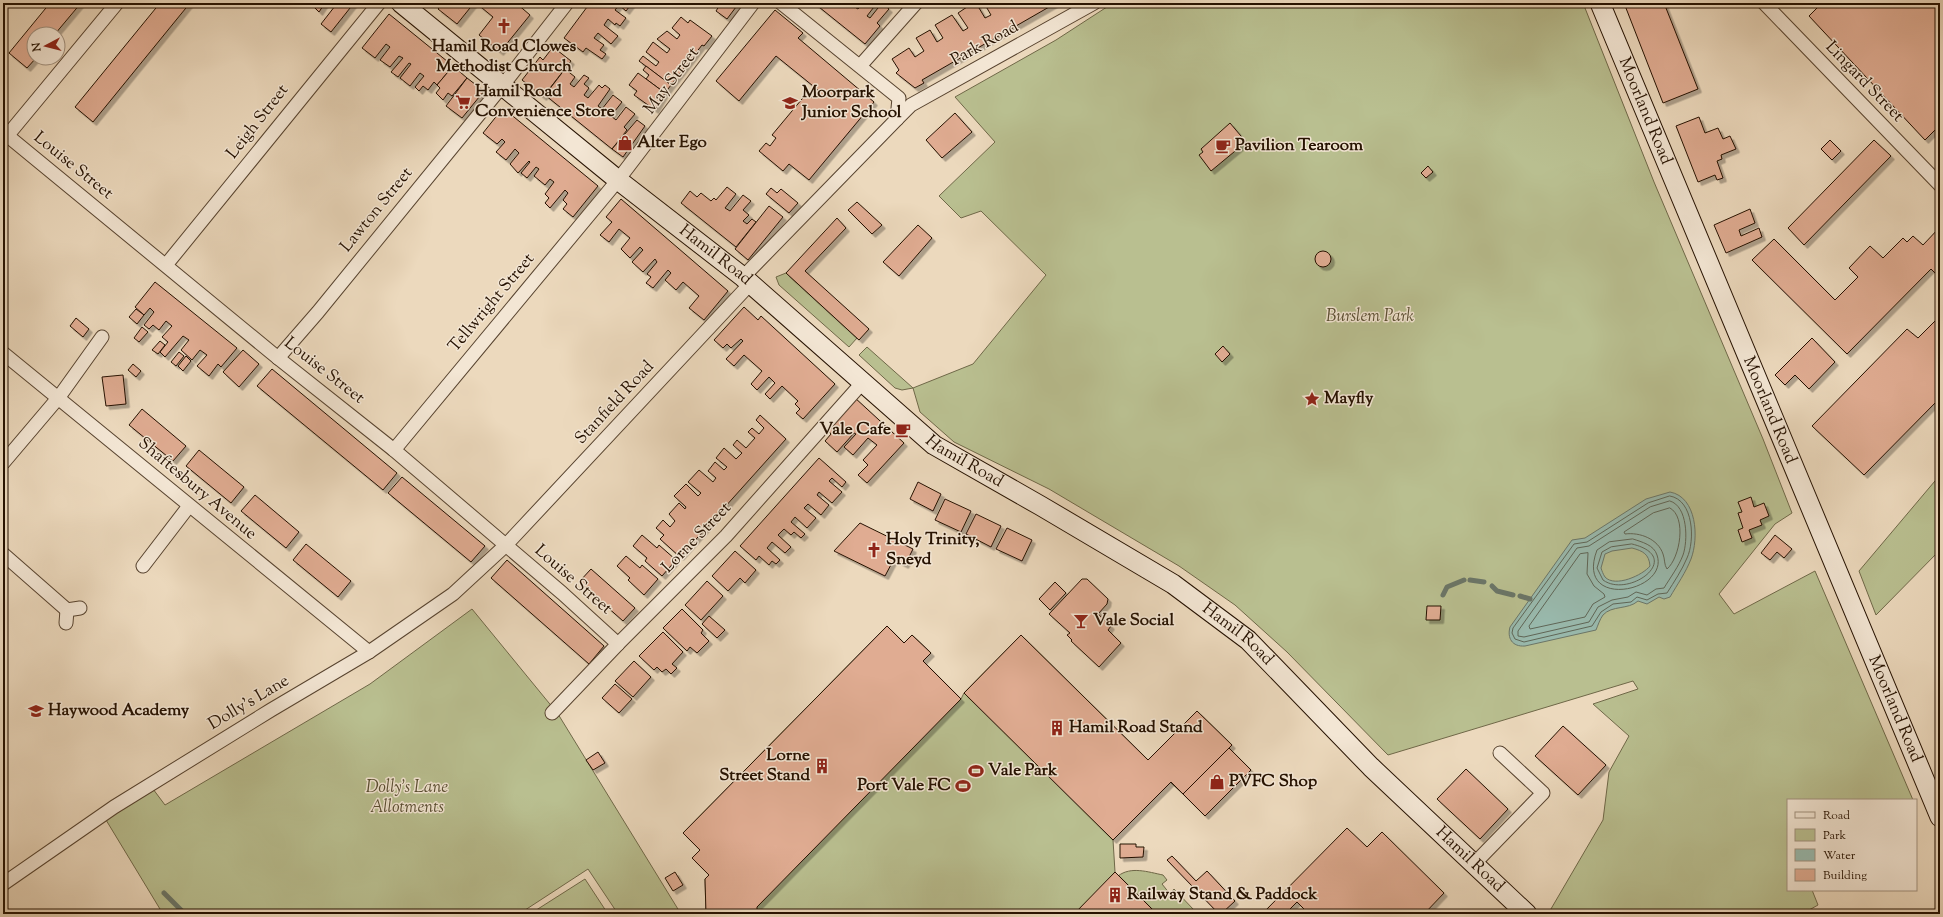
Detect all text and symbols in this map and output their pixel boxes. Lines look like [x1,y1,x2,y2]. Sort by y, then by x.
street label: Park Road [947,15,1024,73]
church icon: Hamil Road Clowes Methodist Church [495,17,513,35]
north arrow [26,26,66,66]
place label: Hamil Road Clowes Methodist Church [432,35,576,79]
street label: Lingard Street [1819,36,1909,128]
text: N [29,42,46,53]
street label: May Street [639,42,706,120]
street label: Moorland Road [1612,54,1678,169]
street label: Leigh Street [221,80,295,164]
place label: Hamil Road Convenience Store [475,80,615,124]
place label: Moorpark Junior School [800,81,902,125]
supermarket icon: Hamil Road Convenience Store [454,93,472,111]
school or university icon: Moorpark Junior School [781,94,799,112]
street label: Louise Street [28,126,118,206]
place label: Alter Ego [637,131,707,155]
shop icon: Alter Ego [616,134,634,152]
place label: Pavilion Tearoom [1235,134,1364,158]
cafe icon: Pavilion Tearoom [1214,137,1232,155]
street label: Lawton Street [335,162,419,258]
street label: Hamil Road [673,219,757,292]
street label: Tellwright Street [443,248,541,358]
park label: Burslem Park [1326,305,1414,329]
street label: Louise Street [279,332,369,410]
street label: Moorland Road [1736,353,1802,468]
street label: Stanfield Road [570,355,660,450]
place label: Mayfly [1324,387,1374,411]
place icon: Mayfly [1303,390,1321,408]
place label: Vale Cafe [820,418,891,442]
cafe icon: Vale Cafe [894,421,912,439]
street label: Hamil Road [919,430,1008,494]
street label: Shaftesbury Avenue [132,432,262,546]
street label: Lorne Street [657,497,737,579]
place label: Holy Trinity, Sneyd [886,528,980,572]
street label: Louise Street [529,539,617,621]
church icon: Holy Trinity, Sneyd [865,541,883,559]
street label: Hamil Road [1197,597,1279,671]
place label: Vale Social [1093,609,1174,633]
bar icon: Vale Social [1072,612,1090,630]
street label: Moorland Road [1861,652,1928,767]
street label: Dolly's Lane [204,669,294,737]
place label: Haywood Academy [48,699,190,723]
school or university icon: Haywood Academy [27,702,45,720]
place label: Hamil Road Stand [1069,716,1203,740]
building icon: Hamil Road Stand [1048,719,1066,737]
place label: Lorne Street Stand [719,744,810,788]
building icon: Lorne Street Stand [813,757,831,775]
place label: Vale Park [988,759,1058,783]
sports icon: Vale Park [967,762,985,780]
place label: PVFC Shop [1229,770,1318,794]
shop icon: PVFC Shop [1208,773,1226,791]
place label: Port Vale FC [857,774,951,798]
park label: Dolly's Lane Allotments [366,776,448,820]
sports icon: Port Vale FC [954,777,972,795]
legend [1787,799,1917,891]
text: Road [1823,807,1850,825]
street label: Hamil Road [1430,821,1510,899]
text: Park [1823,827,1846,845]
text: Water [1823,847,1856,865]
text: Building [1823,867,1867,885]
place label: Railway Stand & Paddock [1127,883,1318,907]
building icon: Railway Stand & Paddock [1106,886,1124,904]

